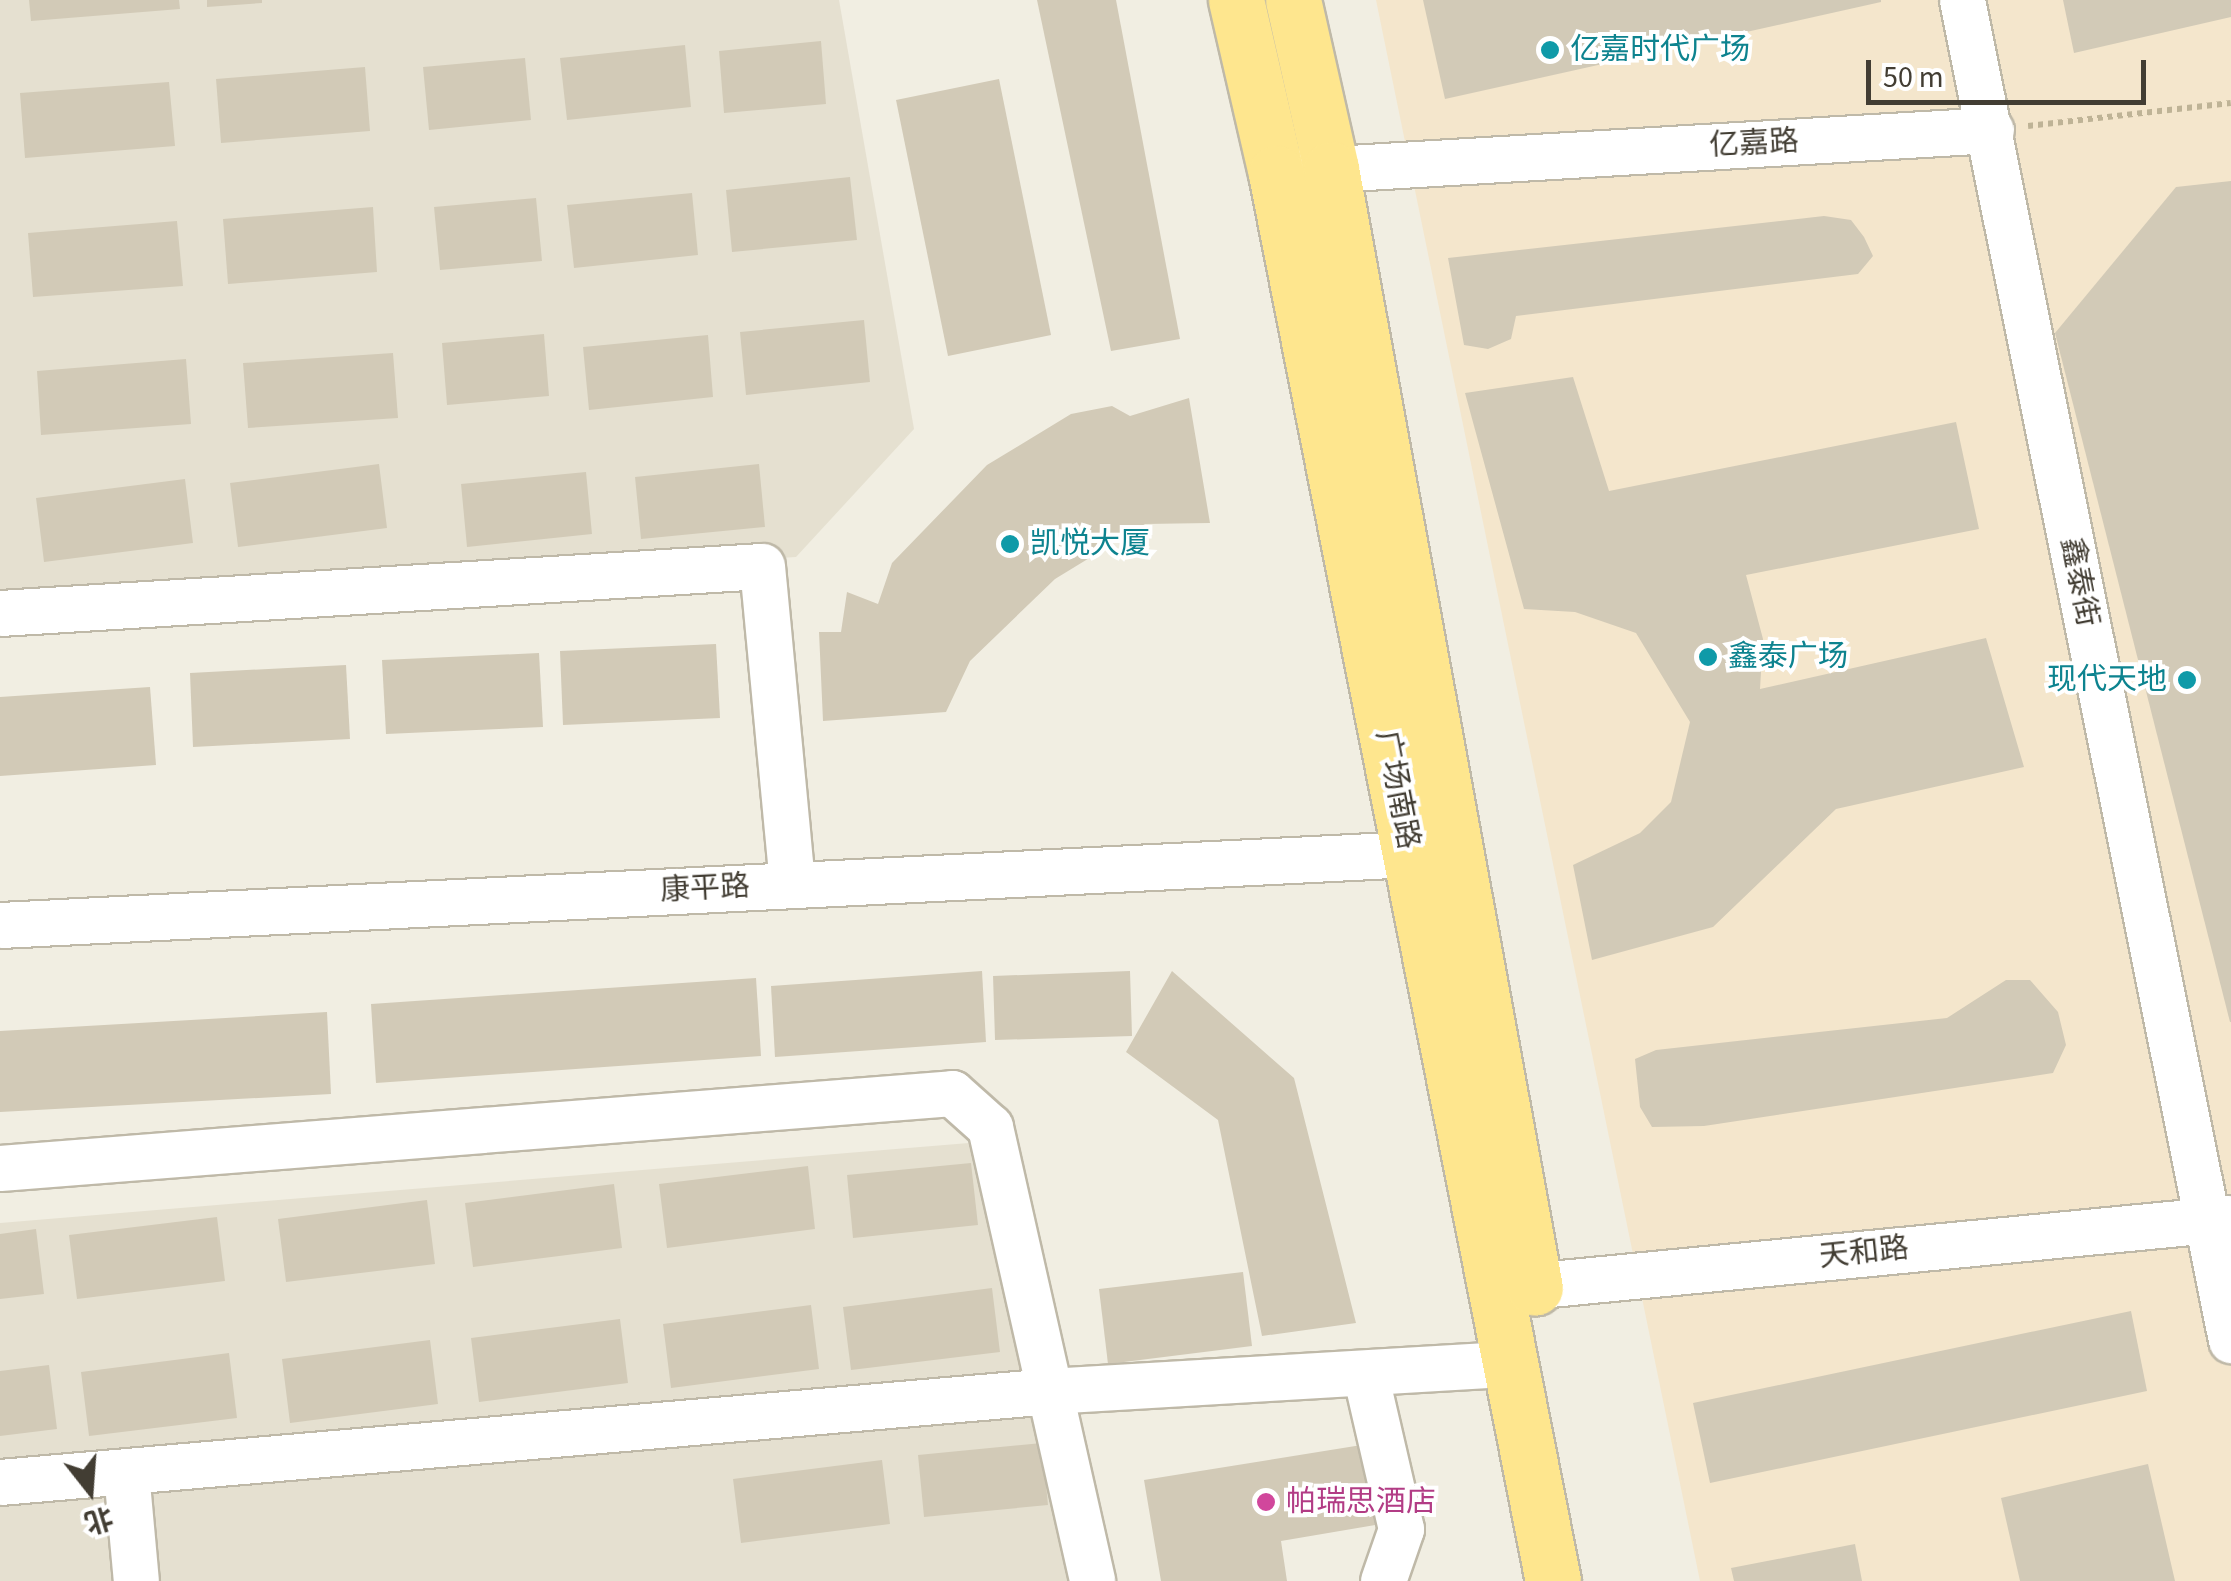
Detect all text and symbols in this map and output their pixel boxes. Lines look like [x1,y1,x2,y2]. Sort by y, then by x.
place label: 亿嘉时代广场 [1570,32,1750,68]
marker: 亿嘉时代广场 [1539,39,1561,61]
scale bar [1871,40,2151,102]
text: 50 m [1883,56,1944,99]
street label: 亿嘉路 [1708,124,1800,164]
place label: 凯悦大厦 [1030,526,1150,562]
marker: 凯悦大厦 [999,533,1021,555]
street label: 鑫泰街 [2053,534,2105,630]
place label: 鑫泰广场 [1728,639,1848,675]
marker: 鑫泰广场 [1697,646,1719,668]
place label: 现代天地 [2047,662,2167,698]
marker: 现代天地 [2176,669,2198,691]
street label: 广场南路 [1368,728,1426,852]
street label: 康平路 [659,869,751,909]
street label: 天和路 [1817,1230,1911,1276]
north arrow [40,1441,140,1541]
place label: 帕瑞思酒店 [1286,1484,1436,1520]
marker: 帕瑞思酒店 [1255,1491,1277,1513]
text: 北 [80,1496,118,1543]

